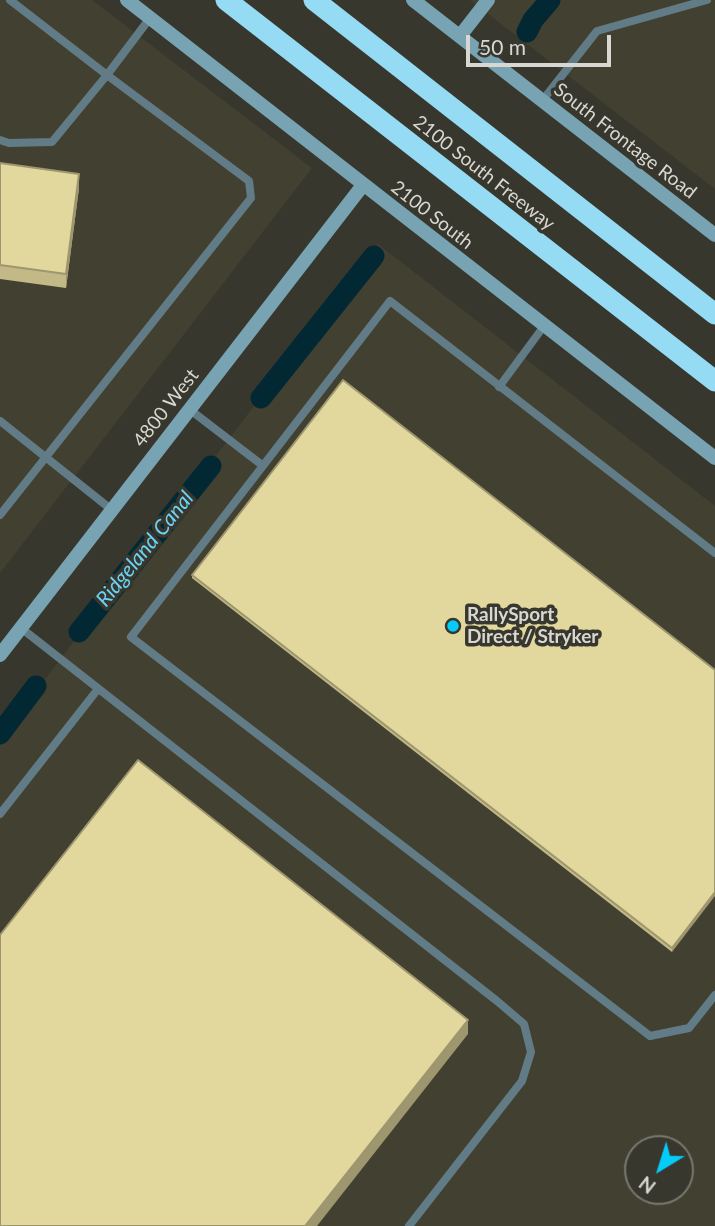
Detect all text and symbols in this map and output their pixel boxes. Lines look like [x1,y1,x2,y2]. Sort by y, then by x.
scale bar [470,21,615,65]
text: 50 m [479,34,526,59]
street label: South Frontage Road [549,78,701,204]
street label: 2100 South Freeway [409,111,559,235]
street label: 2100 South [386,176,478,254]
street label: 4800 West [129,364,203,452]
water label: Ridgeland Canal [91,486,199,612]
place label: RallySport Direct / Stryker [467,604,598,648]
marker: RallySport Direct / Stryker [445,618,461,634]
north arrow [624,1135,694,1205]
text: N [634,1172,660,1199]

